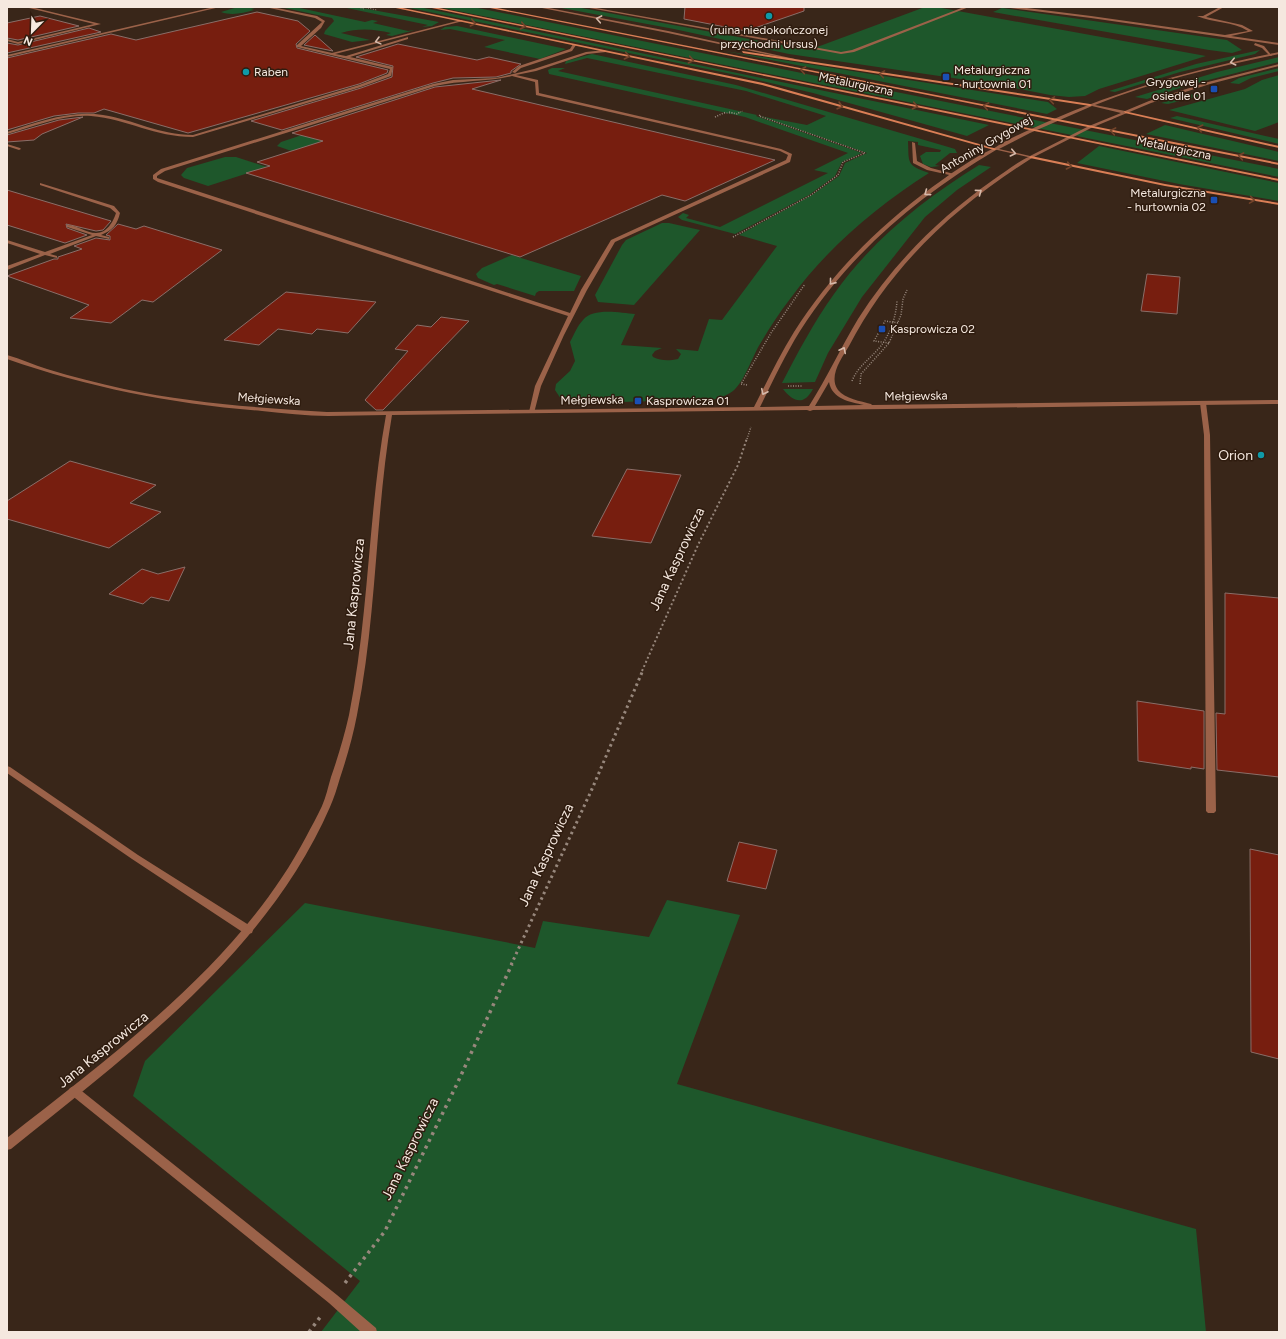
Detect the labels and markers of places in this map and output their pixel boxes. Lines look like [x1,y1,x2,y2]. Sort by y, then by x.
marker: (ruina niedokończonej przychodni Ursus) [764,11,774,21]
place label: (ruina niedokończonej przychodni Ursus) [710,23,828,51]
place label: Metalurgiczna - hurtownia 01 [954,63,1031,91]
place label: Raben [254,65,288,79]
marker: Raben [241,67,251,77]
marker: Metalurgiczna - hurtownia 01 [941,72,951,82]
place label: Grygowej - osiedle 01 [1146,75,1206,103]
marker: Grygowej - osiedle 01 [1209,84,1219,94]
place label: Metalurgiczna - hurtownia 02 [1127,186,1206,214]
marker: Metalurgiczna - hurtownia 02 [1209,195,1219,205]
place label: Kasprowicza 02 [890,322,975,336]
marker: Kasprowicza 02 [877,324,887,334]
place label: Kasprowicza 01 [646,394,729,408]
marker: Kasprowicza 01 [633,396,643,406]
place label: Orion [1218,447,1253,464]
marker: Orion [1256,450,1266,460]

